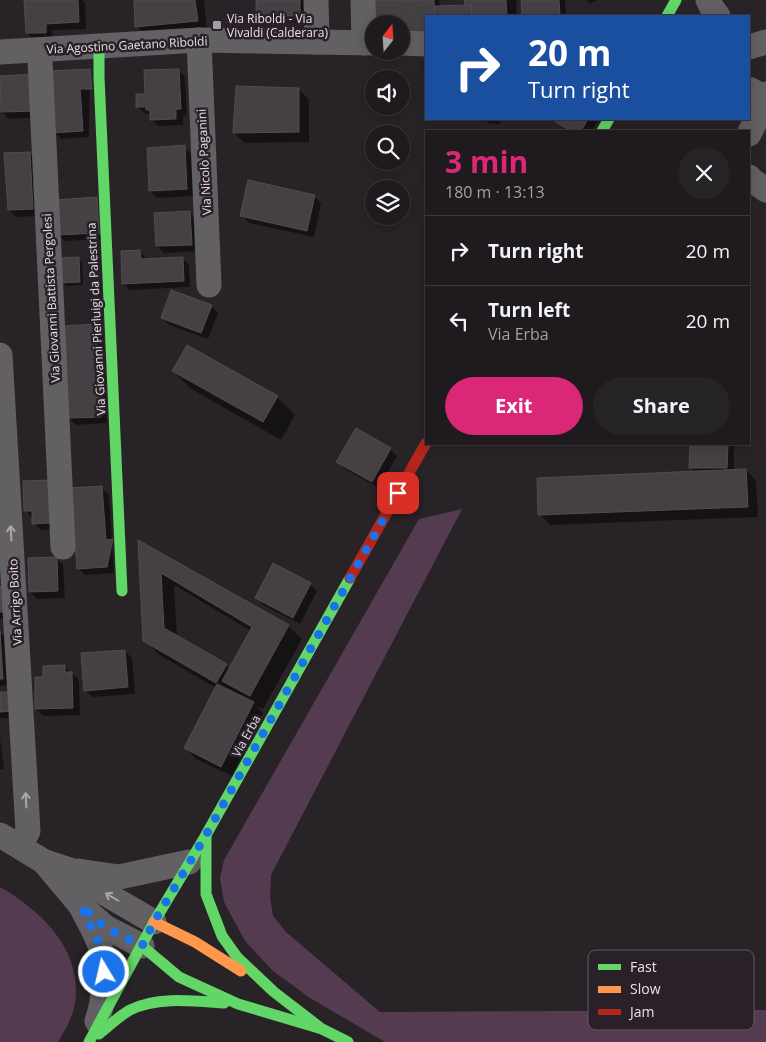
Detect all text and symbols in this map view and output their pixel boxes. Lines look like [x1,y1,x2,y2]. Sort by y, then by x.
place label: Via Riboldi - Via Vivaldi (Calderara) [227,10,328,41]
north arrow [365,15,410,60]
map controls [365,15,410,225]
marker: Via Riboldi - Via Vivaldi (Calderara) [211,19,223,31]
text: 20 m [528,29,611,76]
street label: Via Agostino Gaetano Riboldi [46,32,208,58]
icon: right [445,35,510,100]
button: sound [365,70,410,115]
text: Turn right [528,74,630,104]
street label: Via Nicolò Paganini [193,109,215,215]
button: search [365,125,410,170]
text: 3 min [445,141,528,182]
button: close [678,147,730,199]
button: layers [365,180,410,225]
text: 180 m · 13:13 [445,181,545,203]
street label: Via Giovanni Battista Pergolesi [38,213,64,383]
street label: Via Giovanni Pierluigi da Palestrina [82,222,110,416]
icon: right [445,237,473,265]
text: Turn right [488,238,583,264]
text: 20 m [686,238,730,264]
text: Turn left [488,297,570,323]
icon: left [445,307,473,335]
text: 20 m [686,308,730,334]
text: Via Erba [488,323,549,345]
button: Exit [445,377,583,435]
button: Share [593,377,730,435]
pin [377,472,419,514]
icon: arrive [384,479,412,507]
one-way arrow [6,525,15,541]
street label: Via Arrigo Boito [4,558,26,646]
street label: Via Erba [228,712,264,760]
one-way arrow [22,792,31,808]
one-way arrow [106,892,120,902]
position arrow [77,945,129,997]
legend [588,950,754,1030]
text: Fast [630,957,657,976]
text: Slow [630,979,661,998]
text: Jam [628,1002,655,1021]

